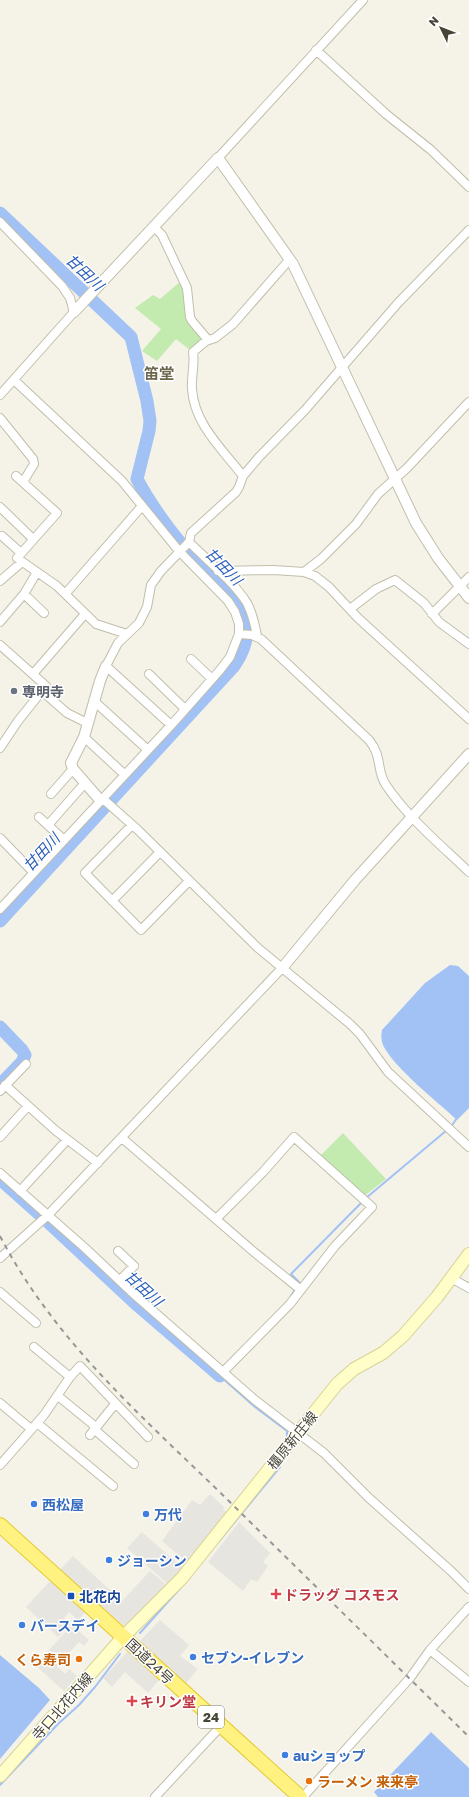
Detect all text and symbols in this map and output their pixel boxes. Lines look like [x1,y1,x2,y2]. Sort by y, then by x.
north arrow [421,8,461,48]
text: N [426,13,441,28]
water label: 甘田川 [62,250,109,295]
district label: 笛堂 [144,364,174,382]
water label: 甘田川 [202,544,247,590]
place label: 専明寺 [22,683,64,700]
marker: 専明寺 [9,686,19,696]
water label: 甘田川 [19,828,64,875]
water label: 甘田川 [121,1266,168,1311]
street label: 橿原新庄線 [263,1407,321,1473]
place label: 西松屋 [42,1496,84,1513]
marker: 西松屋 [29,1499,39,1509]
place label: 万代 [154,1506,182,1523]
marker: 万代 [141,1509,151,1519]
place label: ジョーシン [117,1552,187,1569]
marker: ジョーシン [104,1555,114,1565]
place label: ドラッグ コスモス [284,1586,400,1603]
place label: 北花内 [79,1588,121,1605]
marker: ドラッグ コスモス [271,1589,281,1599]
marker: 北花内 [66,1591,76,1601]
place label: バースデイ [30,1617,99,1634]
marker: バースデイ [17,1620,27,1630]
street label: 国道24号 [123,1635,177,1687]
place label: セブン-イレブン [201,1649,304,1666]
place label: くら寿司 [15,1651,71,1668]
marker: セブン-イレブン [188,1652,198,1662]
marker: くら寿司 [74,1654,84,1664]
street label: 寺口北花内線 [28,1669,96,1743]
place label: キリン堂 [140,1693,196,1710]
marker: キリン堂 [127,1696,137,1706]
road number: 24 [198,1706,224,1728]
place label: auショップ [293,1747,365,1764]
marker: auショップ [280,1750,290,1760]
place label: ラーメン 来来亭 [317,1773,418,1790]
marker: ラーメン 来来亭 [304,1776,314,1786]

